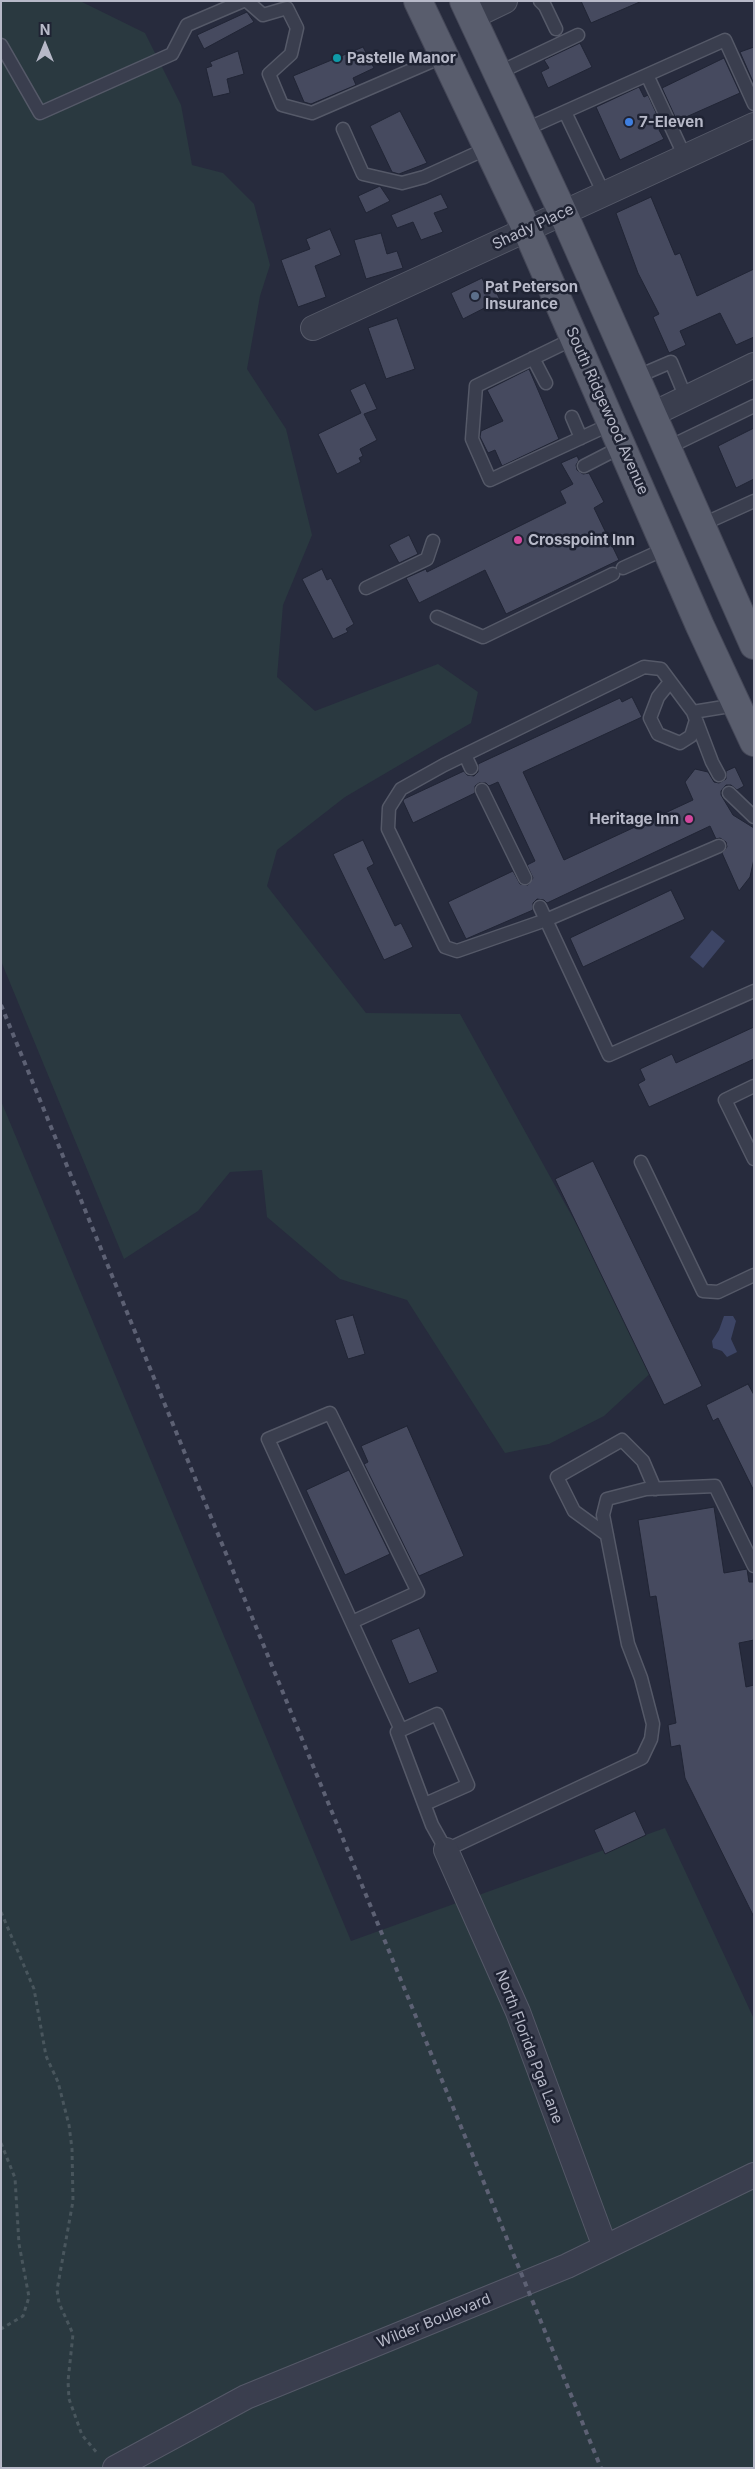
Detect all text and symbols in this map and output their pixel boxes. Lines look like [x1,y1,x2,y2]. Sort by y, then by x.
north arrow [20,20,70,70]
text: N [40,21,50,38]
place label: Pastelle Manor [347,49,456,67]
marker: Pastelle Manor [331,52,343,64]
place label: 7-Eleven [639,113,704,131]
marker: 7-Eleven [623,116,635,128]
street label: Shady Place [489,200,577,254]
place label: Pat Peterson Insurance [485,278,578,313]
marker: Pat Peterson Insurance [469,290,481,302]
street label: South Ridgewood Avenue [562,324,652,498]
place label: Crosspoint Inn [528,531,635,549]
marker: Crosspoint Inn [512,534,524,546]
place label: Heritage Inn [589,810,679,828]
marker: Heritage Inn [683,813,695,825]
street label: North Florida Pga Lane [491,1968,567,2126]
street label: Wilder Boulevard [375,2290,493,2352]

